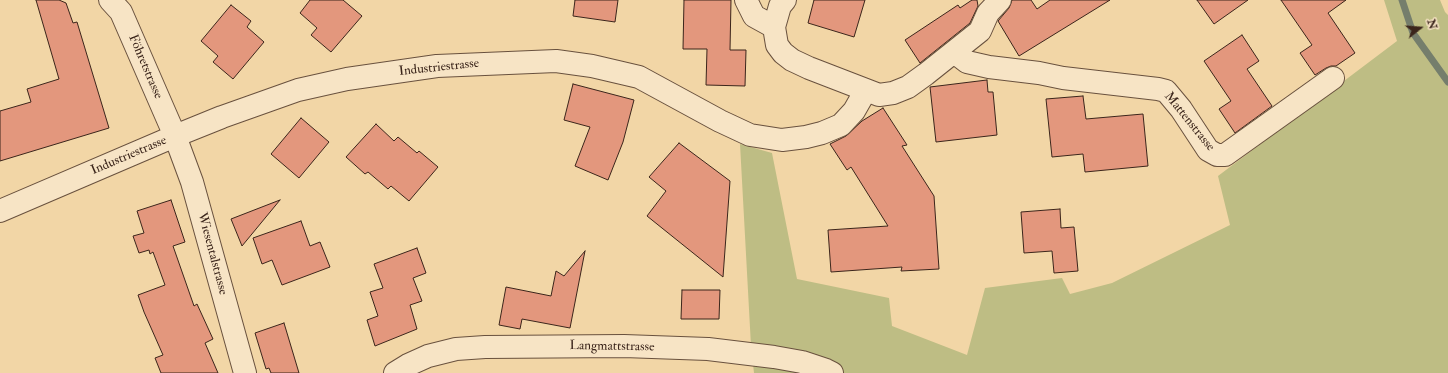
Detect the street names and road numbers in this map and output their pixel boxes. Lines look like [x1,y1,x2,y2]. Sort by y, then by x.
street label: Föhretstrasse [124,32,166,102]
street label: Industriestrasse [398,56,480,80]
street label: Mattenstrasse [1160,89,1218,155]
street label: Industriestrasse [89,133,169,179]
street label: Wiesentalstrasse [194,211,230,297]
street label: Langmattstrasse [569,338,655,356]

